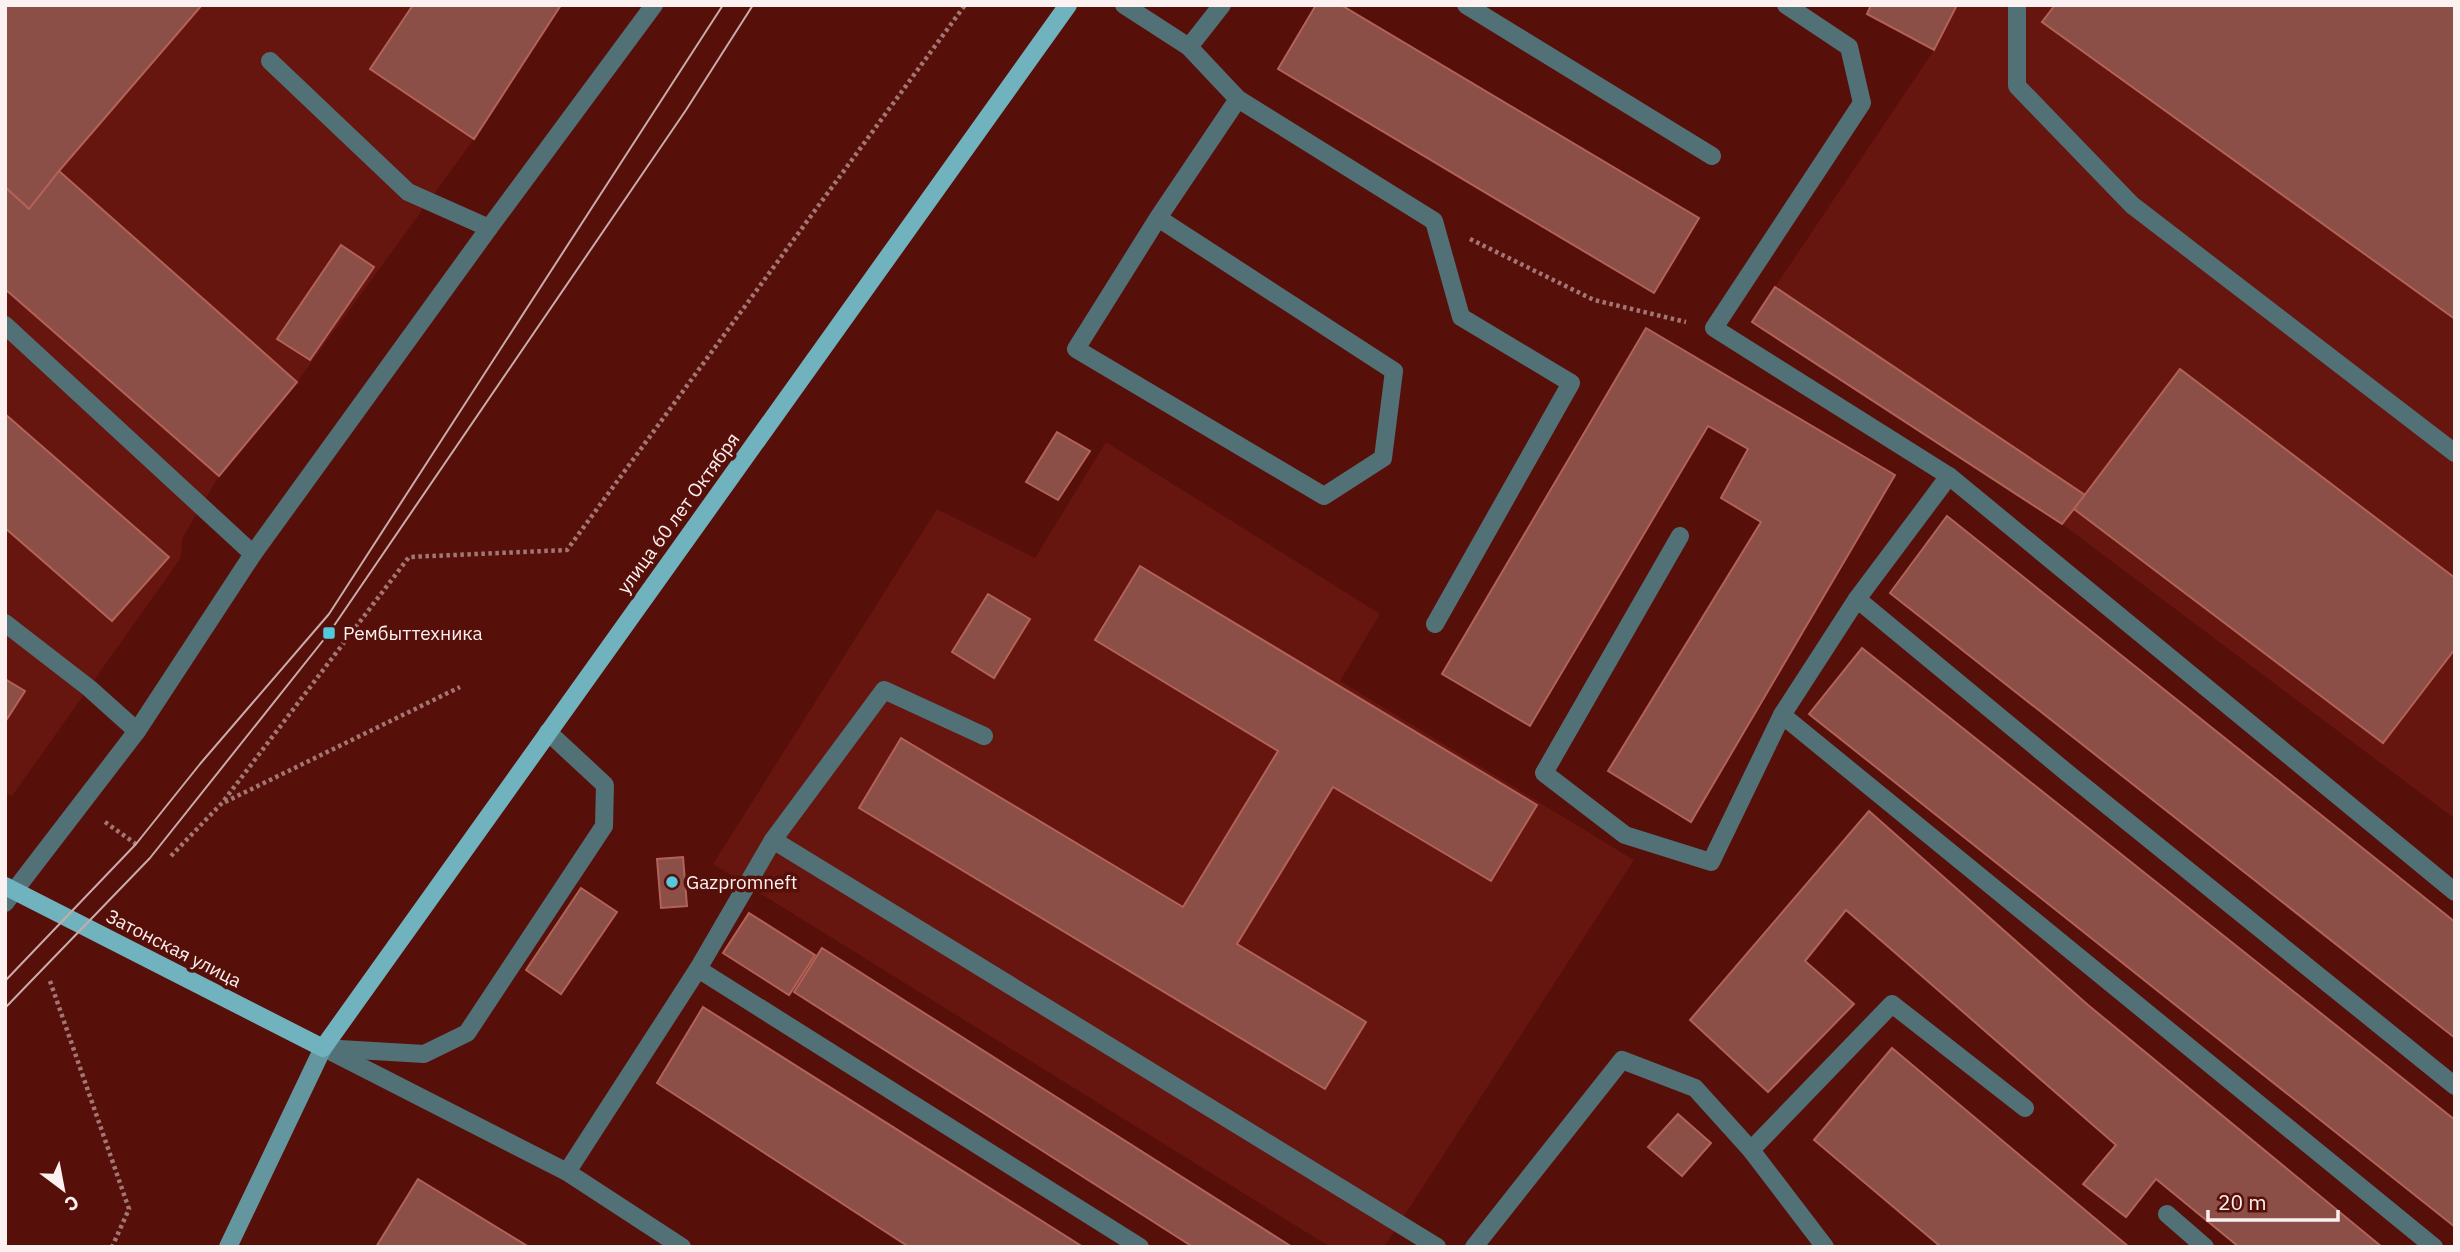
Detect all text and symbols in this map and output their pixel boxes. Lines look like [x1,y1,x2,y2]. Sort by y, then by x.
street label: улица 60 лет Октября [611,428,745,598]
place label: Рембыттехника [343,621,483,645]
marker: Рембыттехника [321,625,337,641]
place label: Gazpromneft [686,870,797,894]
marker: Gazpromneft [664,874,680,890]
street label: Затонская улица [102,904,246,992]
north arrow [28,1154,98,1224]
scale bar [2208,1178,2338,1222]
text: 20 m [2218,1188,2267,1216]
text: С [60,1190,84,1217]

